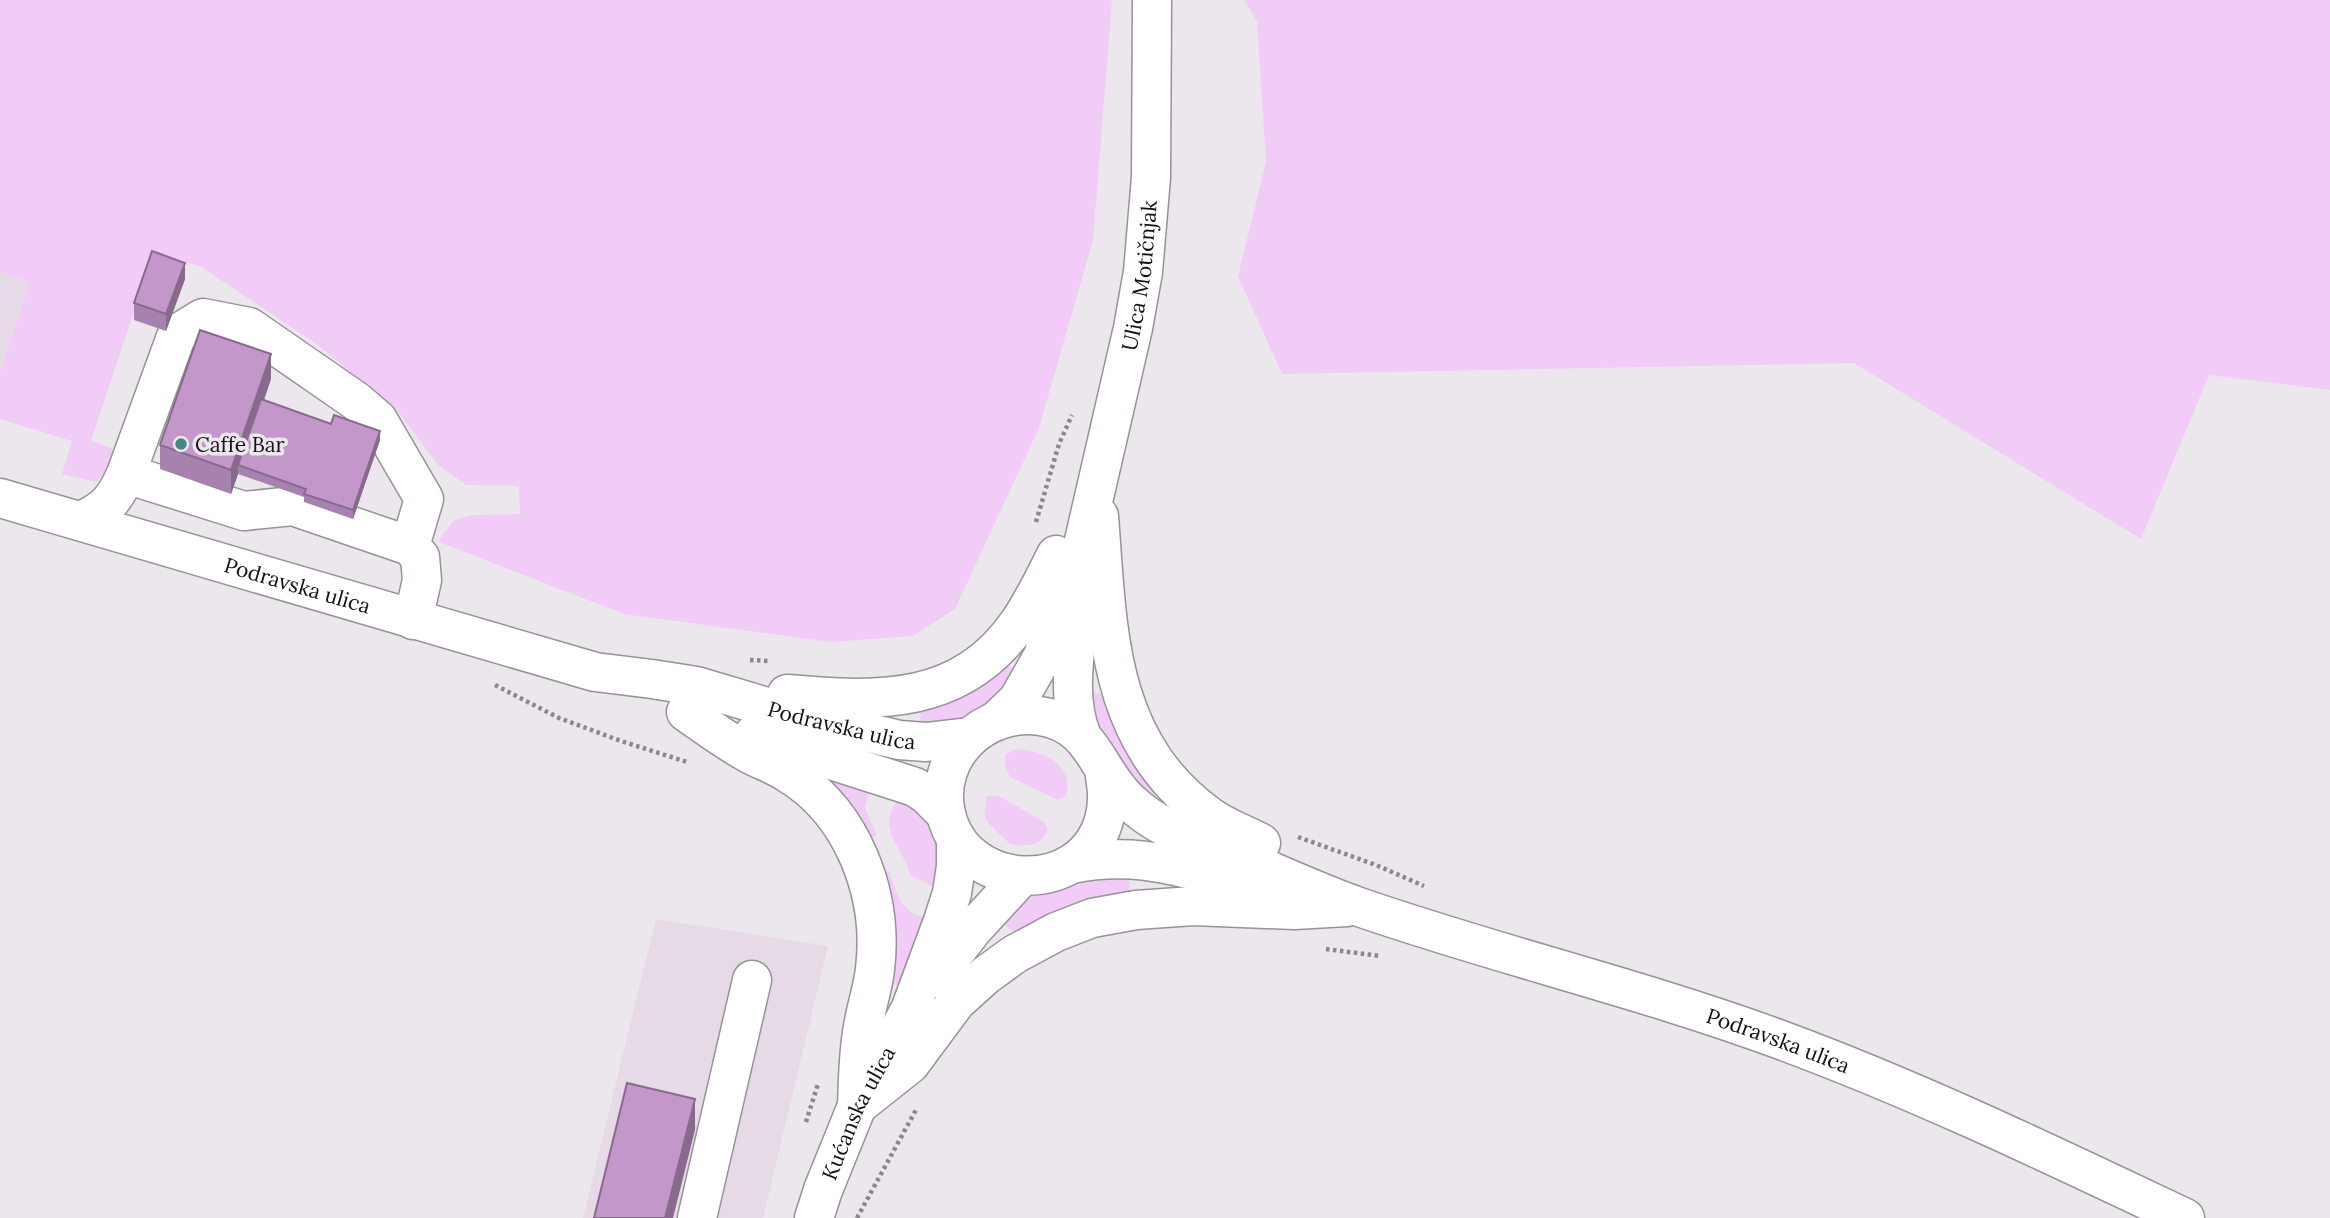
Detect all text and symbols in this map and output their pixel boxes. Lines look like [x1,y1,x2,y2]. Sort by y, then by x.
street label: Ulica Motičnjak [1115,198,1163,353]
place label: Caffe Bar [195,431,285,458]
marker: Caffe Bar [173,436,189,452]
street label: Podravska ulica [221,551,374,619]
street label: Podravska ulica [765,695,917,755]
street label: Podravska ulica [1703,1002,1854,1079]
street label: Kućanska ulica [815,1041,901,1184]

